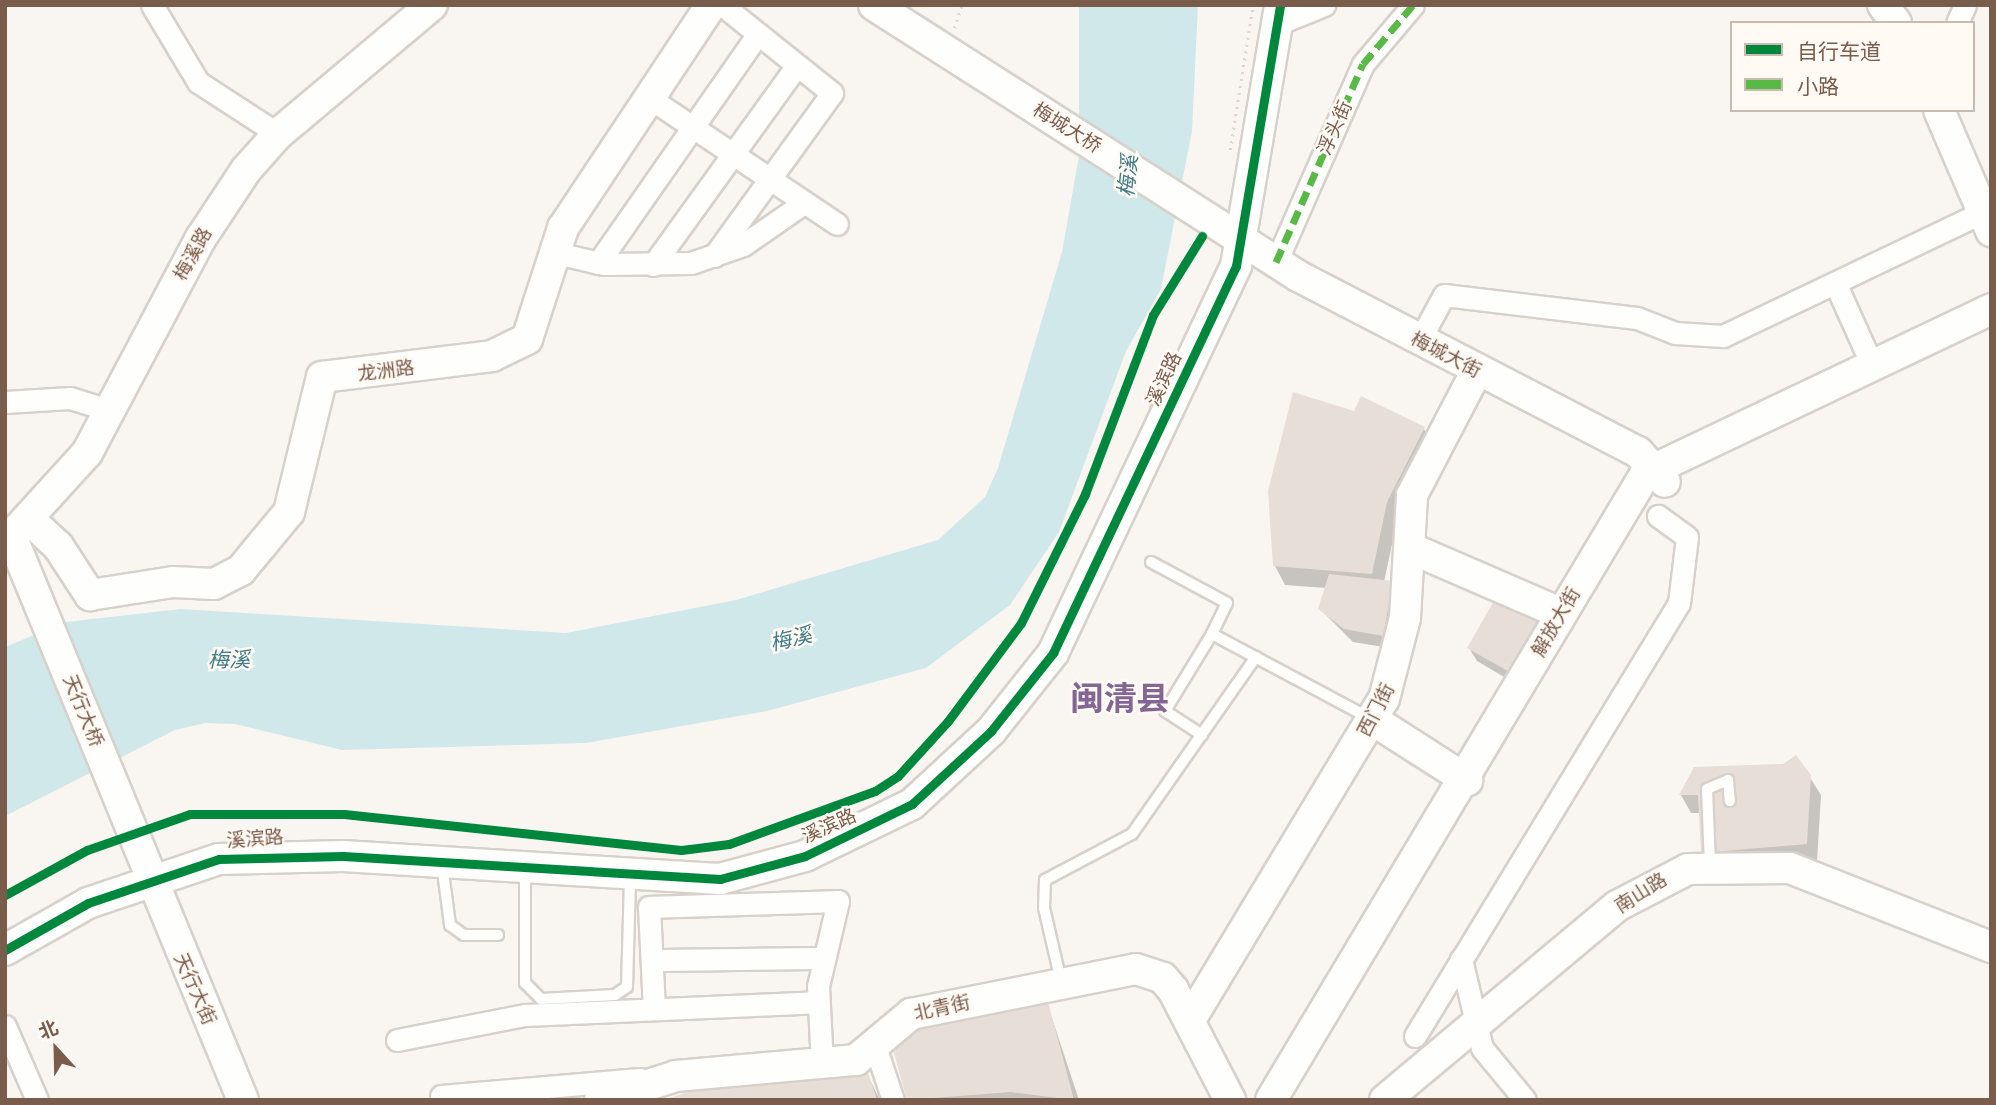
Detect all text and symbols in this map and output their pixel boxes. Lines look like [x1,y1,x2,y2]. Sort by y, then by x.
legend [1730,21,1975,112]
text: 自行车道 [1797,39,1881,64]
text: 小路 [1797,74,1839,99]
street label: 浮头街 [1313,97,1357,159]
street label: 梅城大桥 [1029,98,1105,158]
water label: 梅溪 [1113,154,1143,198]
street label: 梅溪路 [169,224,217,284]
street label: 梅城大街 [1407,328,1485,382]
street label: 溪滨路 [1142,348,1186,410]
street label: 龙洲路 [356,356,416,386]
street label: 解放大街 [1527,583,1585,661]
water label: 梅溪 [768,622,814,656]
water label: 梅溪 [208,647,250,673]
street label: 天行大桥 [58,671,108,751]
district label: 闽清县 [1071,679,1169,719]
street label: 西门街 [1353,679,1399,741]
street label: 溪滨路 [798,804,860,848]
street label: 溪滨路 [226,826,284,852]
street label: 南山路 [1611,868,1671,918]
street label: 天行大街 [169,950,221,1028]
street label: 北青街 [912,990,972,1026]
north arrow [21,1014,91,1084]
text: 北 [35,1016,61,1043]

